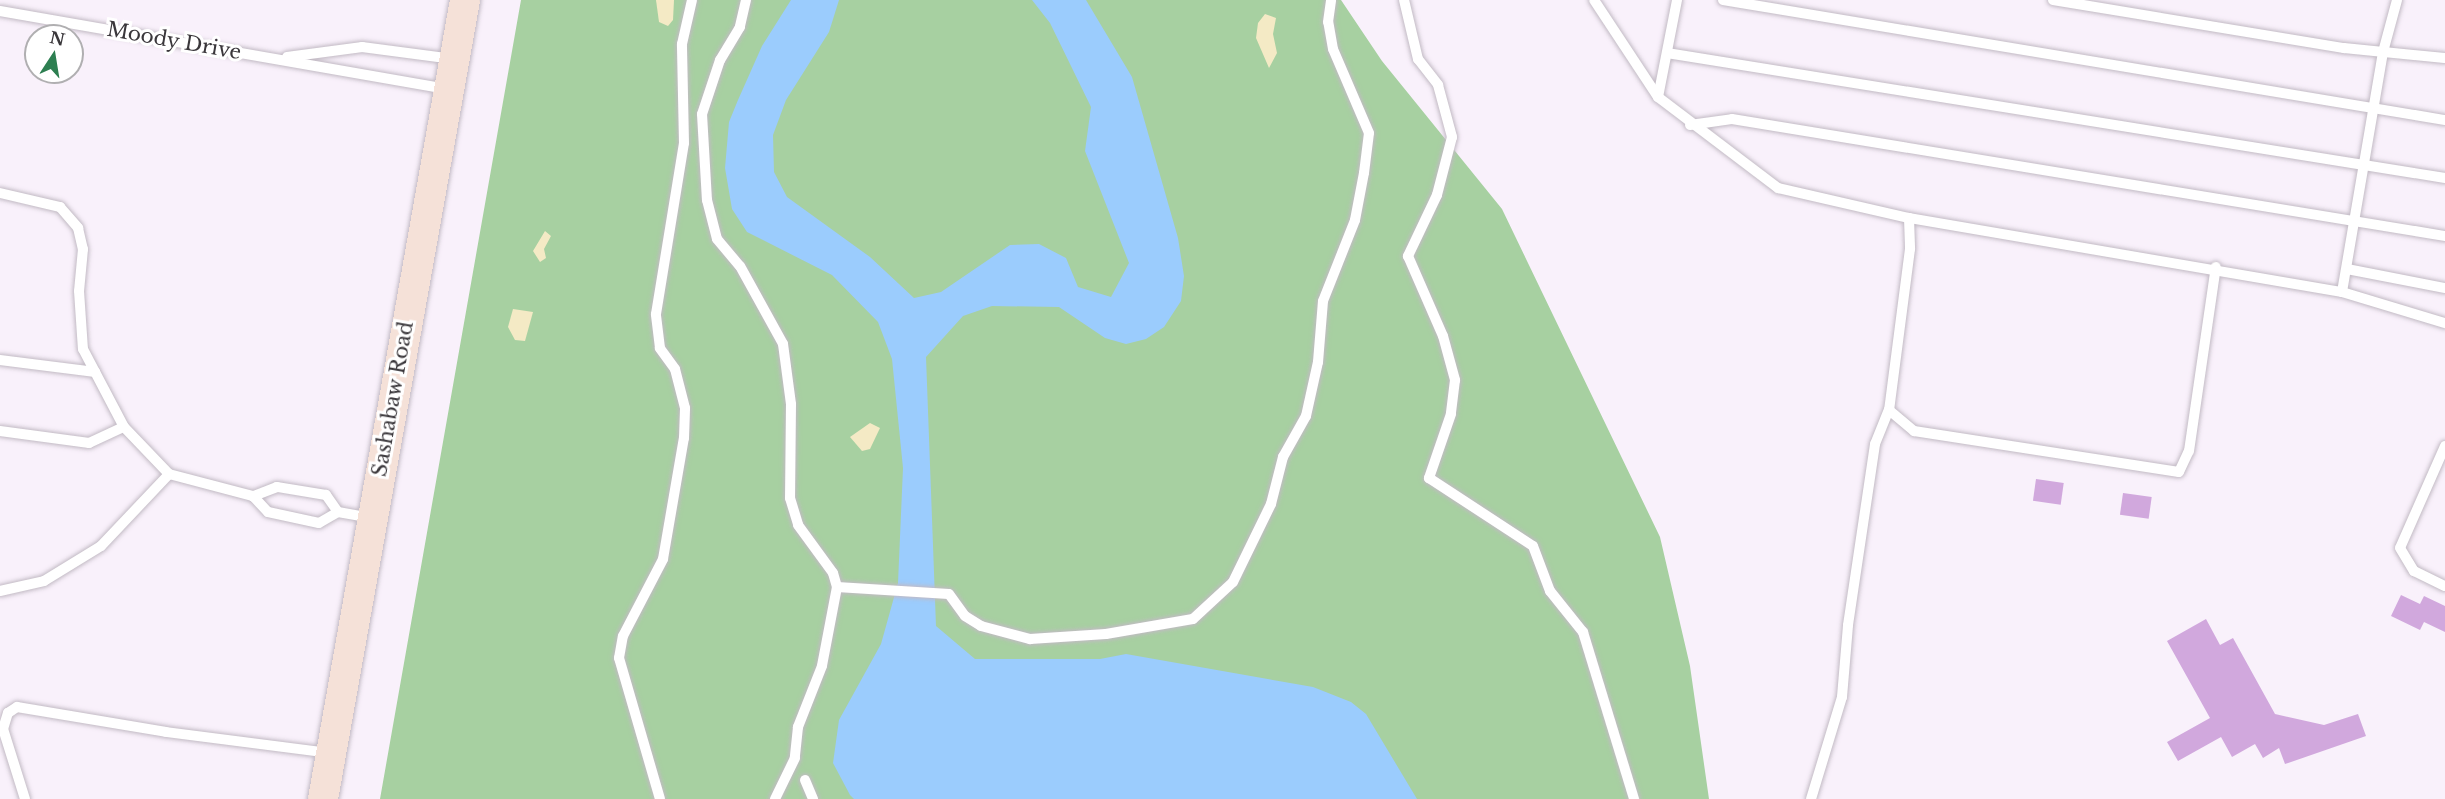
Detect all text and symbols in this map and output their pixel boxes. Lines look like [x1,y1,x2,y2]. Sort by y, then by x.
street label: Moody Drive [105,17,243,65]
north arrow [24,24,84,84]
text: N [48,27,67,50]
street label: Sashabaw Road [367,319,419,479]

